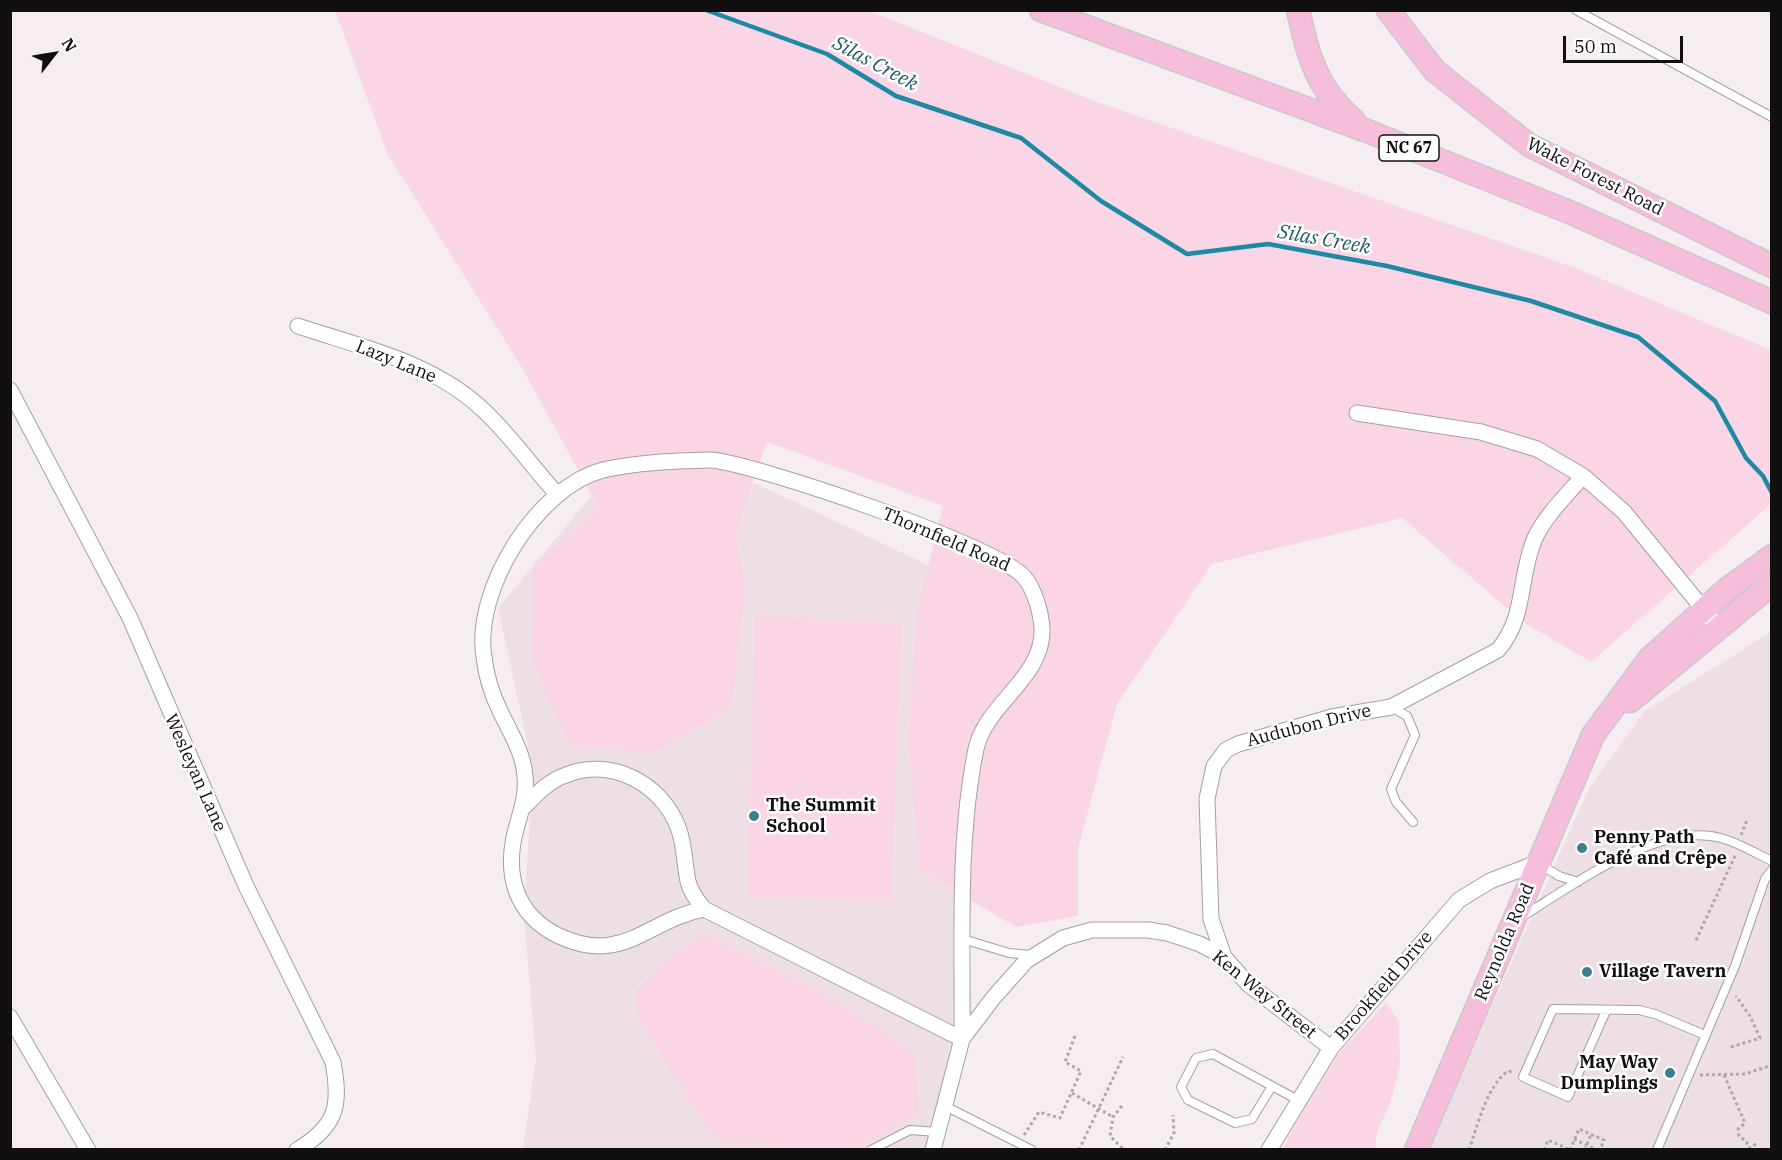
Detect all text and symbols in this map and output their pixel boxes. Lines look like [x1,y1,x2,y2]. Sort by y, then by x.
north arrow [24,24,84,84]
scale bar [1566,24,1686,62]
water label: Silas Creek [828,31,922,97]
text: N [58,34,81,55]
text: 50 m [1574,35,1617,58]
street label: Wake Forest Road [1523,133,1667,221]
road number: NC 67 [1379,135,1439,161]
water label: Silas Creek [1276,220,1372,260]
street label: Lazy Lane [352,336,440,388]
street label: Thornfield Road [879,503,1013,577]
street label: Audubon Drive [1245,700,1373,752]
street label: Wesleyan Lane [159,711,231,835]
place label: The Summit School [766,795,876,838]
marker: The Summit School [747,809,761,823]
place label: Penny Path Café and Crêpe [1594,827,1727,870]
marker: Penny Path Café and Crêpe [1575,841,1589,855]
street label: Reynolda Road [1470,880,1540,1004]
street label: Brookfield Drive [1331,927,1437,1045]
street label: Ken Way Street [1207,946,1321,1044]
place label: Village Tavern [1599,961,1726,983]
marker: Village Tavern [1580,965,1594,979]
place label: May Way Dumplings [1560,1052,1658,1094]
marker: May Way Dumplings [1663,1066,1677,1080]

